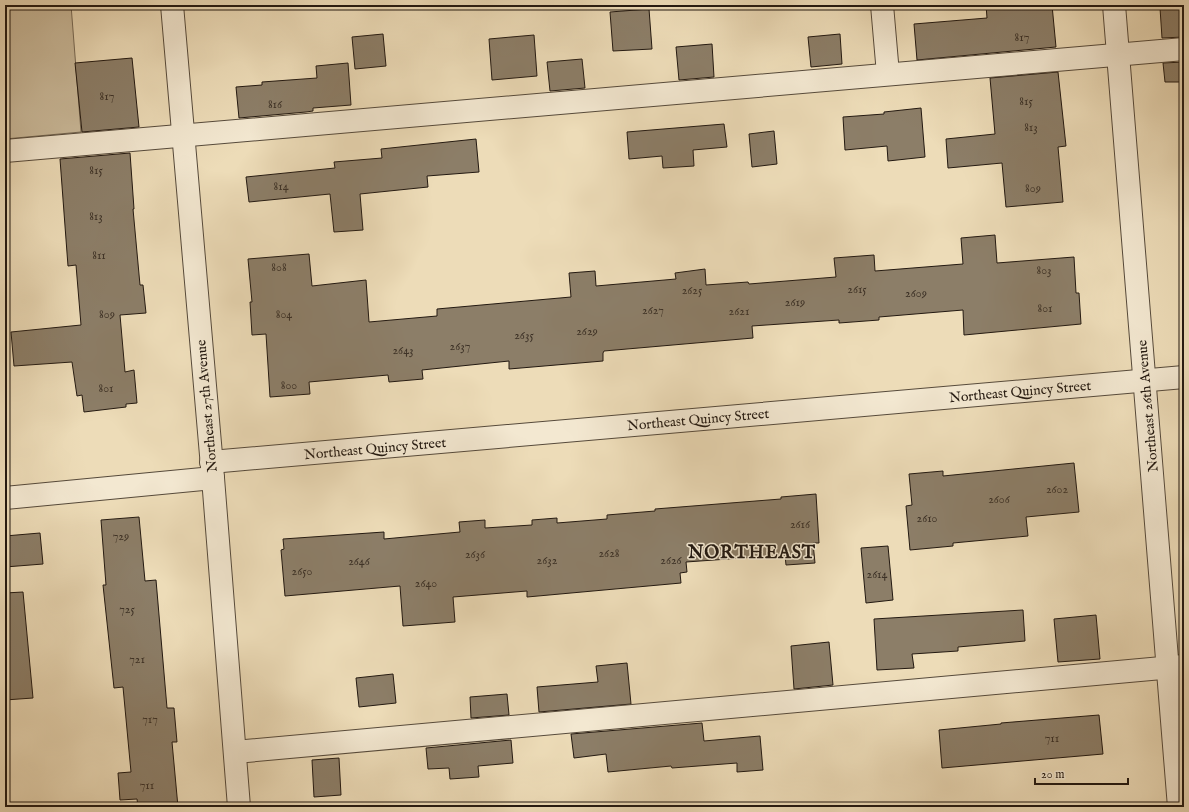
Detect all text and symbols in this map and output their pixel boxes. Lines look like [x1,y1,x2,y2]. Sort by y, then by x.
house number: 817 [1015,30,1029,45]
house number: 817 [100,89,114,104]
house number: 815 [1019,94,1033,109]
house number: 816 [268,97,283,112]
house number: 813 [1024,120,1038,135]
house number: 815 [89,163,103,178]
house number: 814 [273,179,289,194]
house number: 809 [1025,181,1041,196]
house number: 813 [89,209,103,224]
house number: 811 [92,248,106,263]
house number: 808 [271,260,287,275]
house number: 803 [1036,263,1052,278]
house number: 2615 [847,282,867,297]
house number: 2625 [682,283,703,298]
house number: 2609 [905,286,927,301]
house number: 2619 [785,295,805,310]
house number: 801 [1038,301,1053,316]
house number: 2627 [642,303,664,318]
house number: 2621 [729,304,749,319]
house number: 809 [99,307,115,322]
house number: 804 [276,307,292,322]
house number: 2629 [576,324,598,339]
house number: 2635 [514,328,534,343]
street label: Northeast 27th Avenue [192,338,222,473]
house number: 2637 [450,339,470,354]
street label: Northeast 26th Avenue [1133,339,1163,473]
house number: 2643 [392,343,414,358]
street label: Northeast Quincy Street [948,377,1092,407]
house number: 800 [281,378,297,393]
house number: 801 [99,381,114,396]
street label: Northeast Quincy Street [626,405,770,435]
street label: Northeast Quincy Street [303,434,447,464]
house number: 2602 [1046,482,1068,497]
house number: 2606 [988,492,1011,507]
house number: 2610 [917,511,938,526]
house number: 2616 [790,517,811,532]
house number: 729 [113,529,129,544]
district label: NORTHEAST [687,542,816,565]
house number: 2628 [598,546,620,561]
house number: 2636 [465,547,486,562]
house number: 2632 [537,553,558,568]
house number: 2626 [660,553,683,568]
house number: 2646 [348,554,371,569]
house number: 2650 [292,564,313,579]
house number: 2614 [867,567,888,582]
house number: 2640 [415,576,437,591]
house number: 725 [119,602,135,617]
house number: 721 [129,652,145,667]
house number: 717 [142,712,158,727]
house number: 711 [1045,731,1059,746]
scale bar [1035,760,1128,786]
text: 20 m [1041,767,1064,782]
house number: 711 [140,778,154,793]

